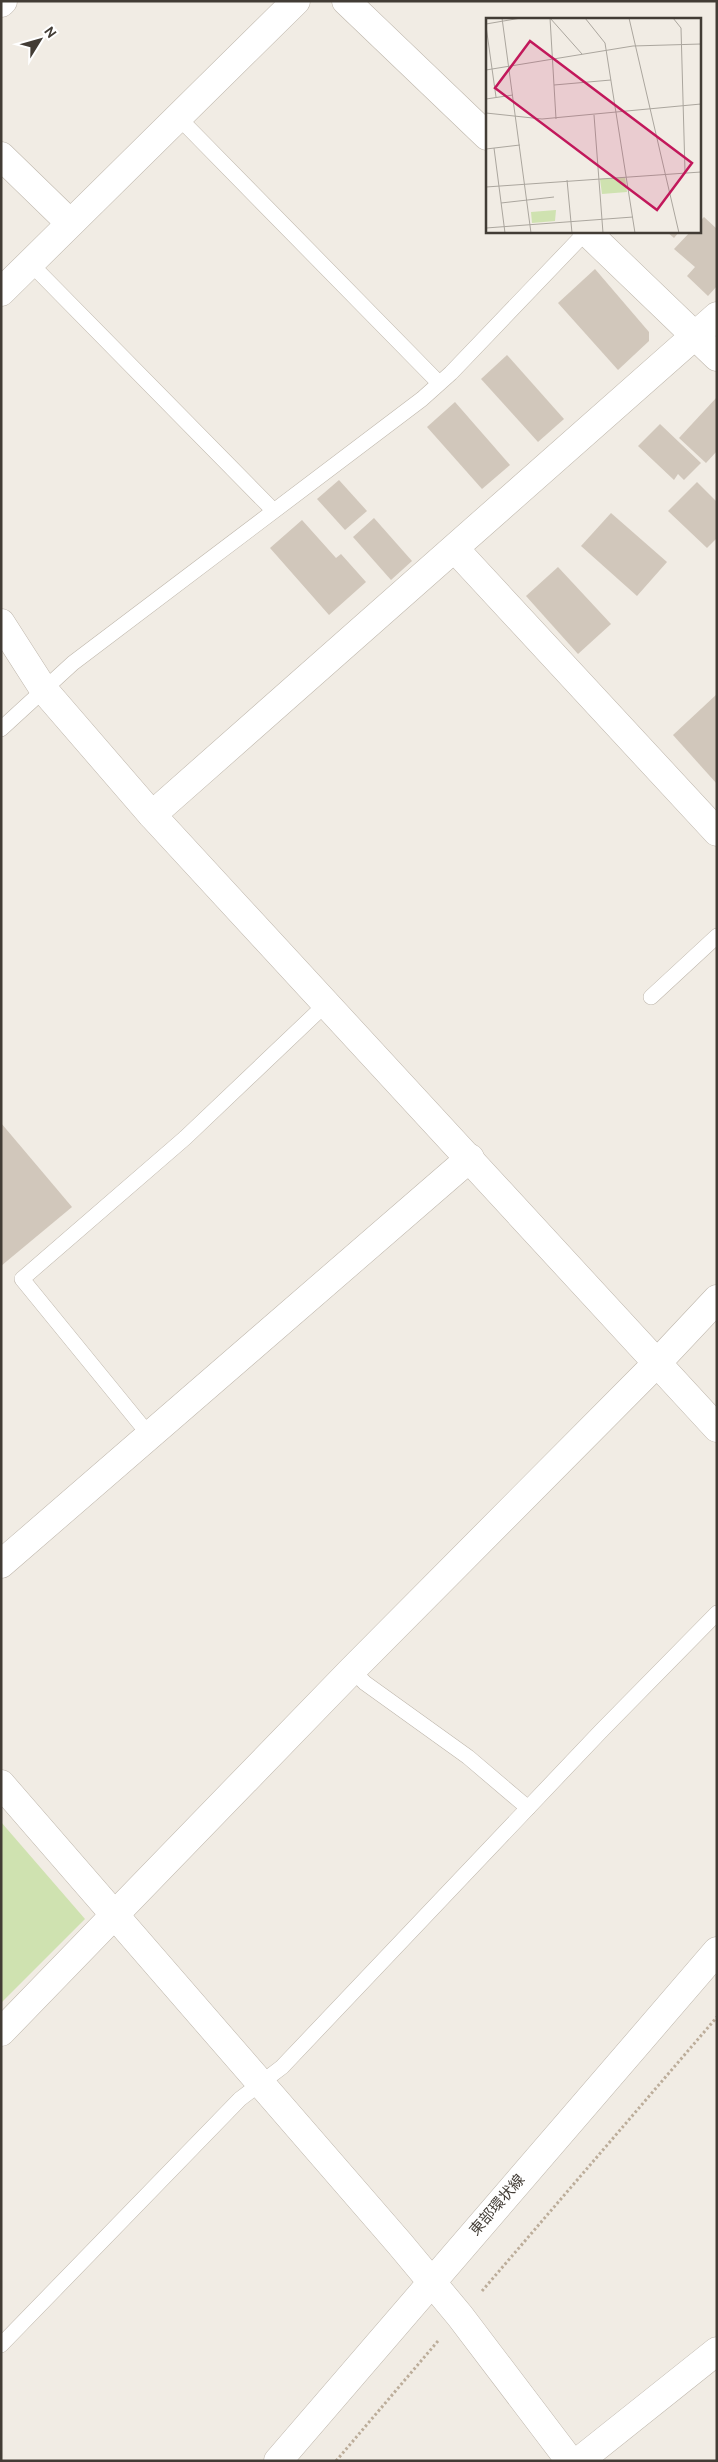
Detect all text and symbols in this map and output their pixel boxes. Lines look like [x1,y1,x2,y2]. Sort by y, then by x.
north arrow [15,15,65,65]
inset map [486,18,700,232]
text: N [40,23,61,42]
street label: 東部環状線 [466,2171,528,2239]

